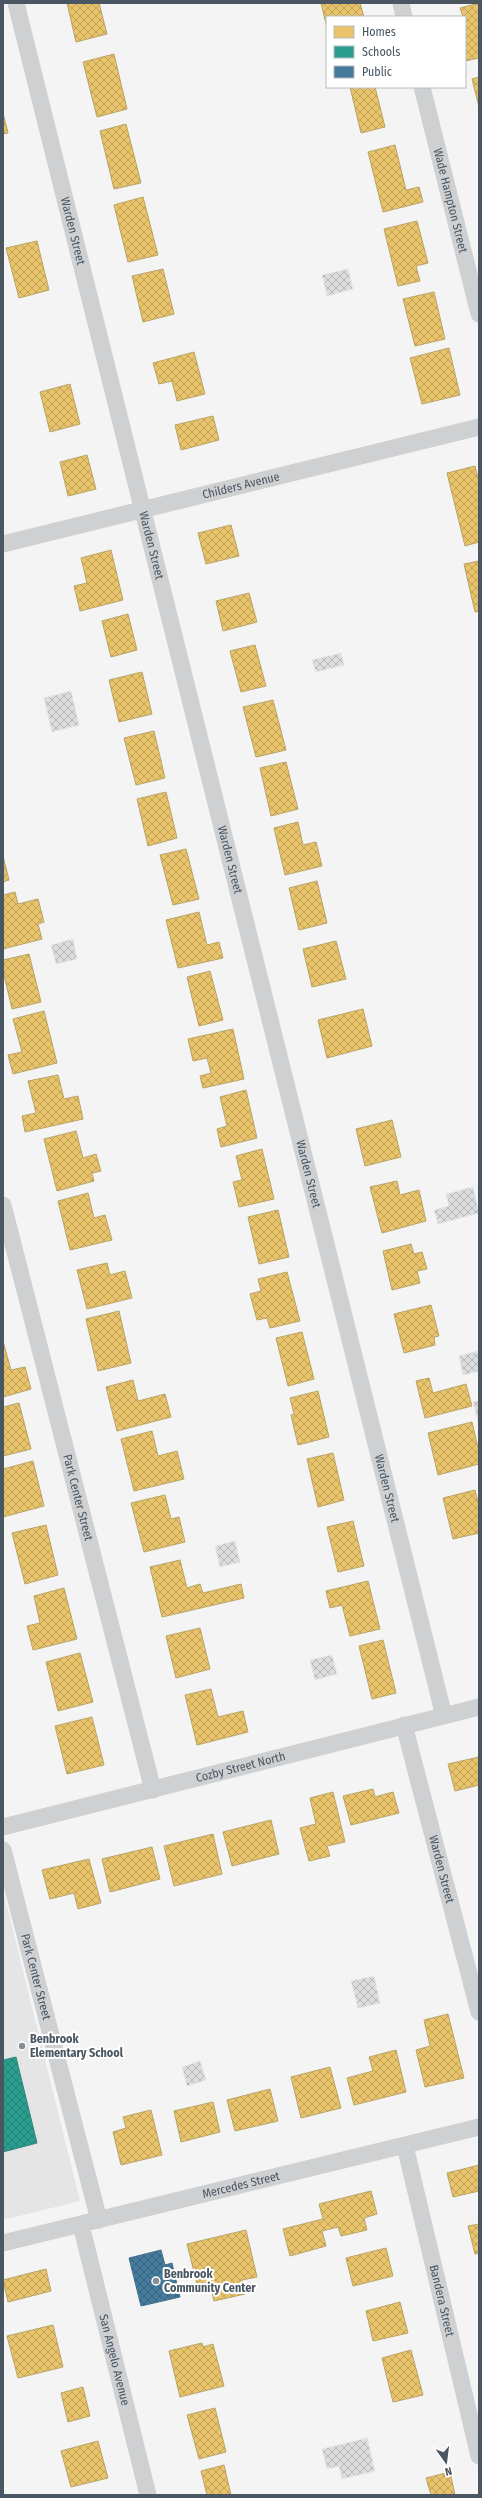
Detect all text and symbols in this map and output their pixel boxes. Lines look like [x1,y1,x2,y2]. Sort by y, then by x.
legend [326,16,466,88]
text: Homes [362,25,396,39]
text: Schools [362,45,400,59]
text: Public [362,65,392,79]
street label: Wade Hampton Street [431,147,470,254]
street label: Warden Street [58,196,88,266]
street label: Childers Avenue [201,469,281,502]
street label: Warden Street [136,510,167,581]
street label: Warden Street [215,824,245,895]
street label: Warden Street [293,1139,324,1209]
street label: Park Center Street [60,1453,96,1542]
street label: Warden Street [372,1453,402,1524]
street label: Cozby Street North [194,1749,287,1785]
street label: Warden Street [426,1834,457,1905]
street label: Park Center Street [18,1932,54,2021]
place label: Benbrook Elementary School [30,2032,124,2060]
marker: Benbrook Elementary School [17,2041,27,2051]
street label: Mercedes Street [201,2169,281,2201]
street label: Bandera Street [427,2263,457,2338]
place label: Benbrook Community Center [164,2267,256,2295]
marker: Benbrook Community Center [151,2276,161,2286]
street label: San Angelo Avenue [96,2313,133,2407]
north arrow [426,2442,466,2482]
text: N [444,2464,453,2478]

